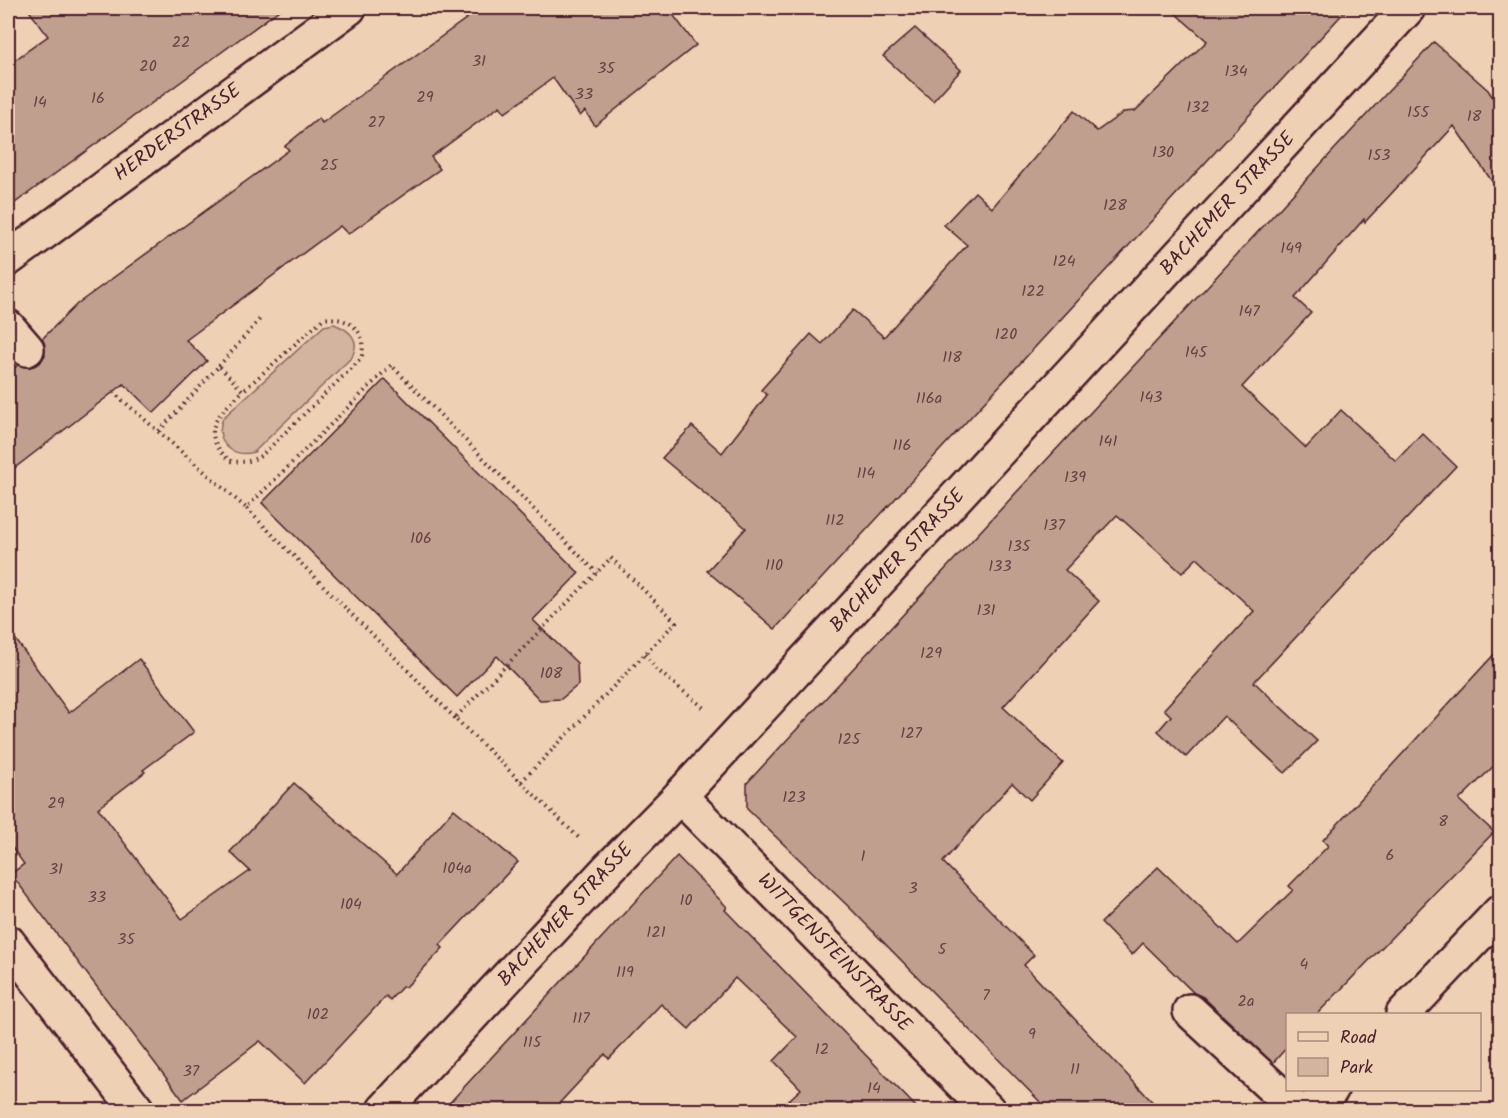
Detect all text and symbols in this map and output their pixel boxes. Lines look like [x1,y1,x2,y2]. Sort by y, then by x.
house number: 22 [172,30,190,55]
house number: 31 [472,49,486,74]
house number: 20 [139,54,157,79]
house number: 35 [597,56,616,81]
house number: 134 [1225,59,1248,84]
street label: HERDERSTRASSE [107,75,250,190]
house number: 33 [575,82,593,107]
house number: 29 [416,85,434,110]
house number: 16 [91,86,105,111]
house number: 14 [33,90,47,115]
house number: 132 [1186,95,1210,120]
house number: 155 [1407,100,1431,125]
house number: 18 [1467,104,1482,129]
house number: 27 [368,110,385,135]
street label: BACHEMER STRASSE [1152,124,1304,283]
house number: 130 [1152,140,1174,165]
house number: 153 [1368,143,1390,168]
house number: 25 [320,153,339,178]
house number: 128 [1103,193,1127,218]
house number: 149 [1280,236,1302,261]
house number: 124 [1052,249,1076,274]
house number: 122 [1021,279,1045,304]
house number: 147 [1238,299,1260,324]
house number: 120 [995,322,1017,347]
house number: 145 [1185,340,1209,365]
house number: 118 [942,345,962,370]
house number: 143 [1140,385,1162,410]
house number: 116a [916,386,942,411]
house number: 141 [1099,429,1117,454]
house number: 116 [893,433,911,458]
house number: 114 [857,461,876,486]
house number: 139 [1064,465,1086,490]
street label: BACHEMER STRASSE [822,481,974,640]
house number: 112 [825,508,845,533]
house number: 137 [1043,513,1065,538]
house number: 106 [410,526,432,551]
house number: 135 [1008,534,1032,559]
house number: 110 [765,553,783,578]
house number: 133 [988,554,1012,579]
house number: 131 [976,598,996,623]
house number: 129 [920,641,942,666]
house number: 108 [540,661,563,686]
house number: 127 [900,721,922,746]
house number: 125 [838,727,862,752]
house number: 123 [782,785,806,810]
house number: 29 [47,791,65,816]
house number: 8 [1438,809,1448,834]
street label: BACHEMER STRASSE [490,835,642,994]
house number: 6 [1386,843,1394,868]
house number: 1 [860,844,866,869]
house number: 104a [442,856,472,881]
house number: 31 [49,857,63,882]
street label: WITTGENSTEINSTRASSE [749,866,920,1041]
house number: 3 [908,876,918,901]
house number: 33 [88,885,106,910]
house number: 10 [679,888,693,913]
house number: 104 [340,892,362,917]
house number: 121 [646,920,666,945]
house number: 35 [117,927,136,952]
house number: 5 [938,937,948,962]
house number: 4 [1300,952,1309,977]
house number: 119 [616,960,634,985]
house number: 7 [982,983,990,1008]
house number: 2a [1238,989,1254,1014]
house number: 102 [307,1002,329,1027]
house number: 117 [572,1006,590,1031]
legend [1286,1013,1481,1091]
house number: 9 [1028,1022,1036,1047]
text: Road [1340,1024,1377,1053]
house number: 115 [523,1030,543,1055]
house number: 12 [815,1037,829,1062]
text: Park [1340,1054,1373,1083]
house number: 11 [1070,1057,1080,1082]
house number: 37 [183,1059,200,1084]
house number: 14 [867,1076,881,1101]

